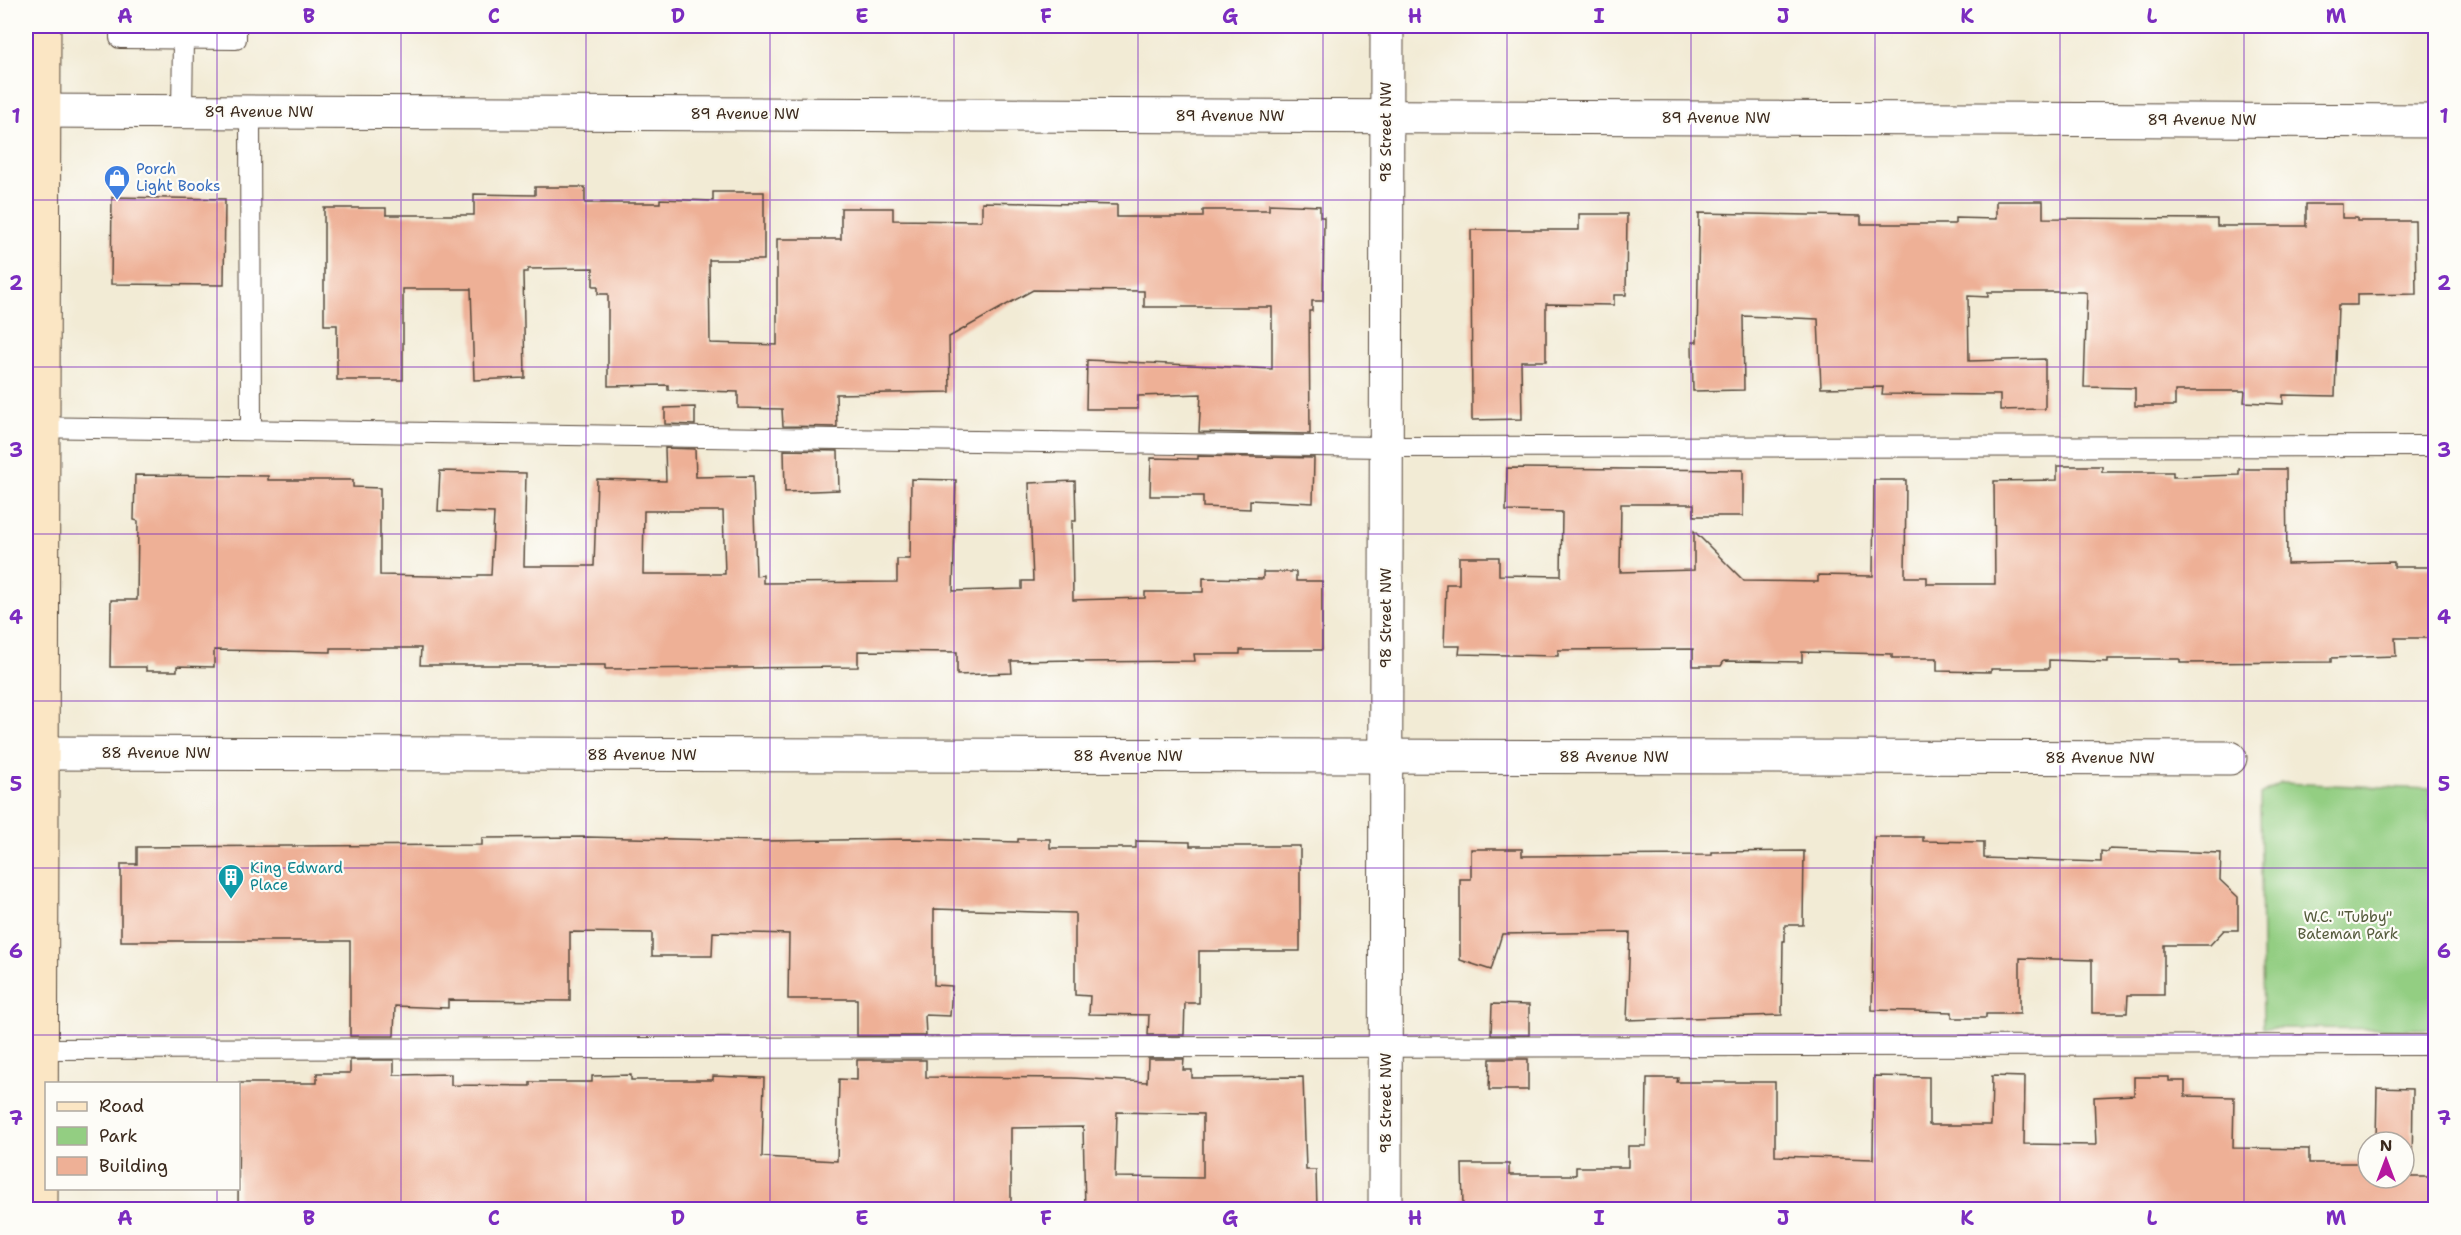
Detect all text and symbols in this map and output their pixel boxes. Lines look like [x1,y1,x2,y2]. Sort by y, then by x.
text: A [117,3,133,29]
text: B [303,3,315,29]
text: C [488,3,500,29]
text: D [671,3,685,29]
text: E [855,3,869,29]
text: F [1040,3,1052,29]
text: G [1222,3,1238,29]
text: H [1408,3,1422,29]
text: I [1593,3,1605,29]
text: J [1777,3,1790,29]
text: K [1960,3,1974,29]
text: L [2147,3,2158,29]
text: M [2326,3,2347,29]
street label: 98 Street NW [1376,82,1396,182]
street label: 89 Avenue NW [204,102,314,122]
text: 1 [11,103,21,129]
text: 1 [2439,103,2449,129]
street label: 89 Avenue NW [690,104,800,124]
street label: 89 Avenue NW [1175,106,1285,126]
street label: 89 Avenue NW [1661,108,1771,128]
street label: 89 Avenue NW [2147,110,2257,130]
place label: Porch Light Books [136,159,221,196]
shop icon: Porch Light Books [102,163,132,201]
text: 2 [9,270,23,296]
text: 2 [2437,270,2451,296]
text: 3 [9,437,23,463]
text: 3 [2437,437,2451,463]
street label: 98 Street NW [1376,568,1396,668]
text: 4 [9,604,23,630]
text: 4 [2437,604,2451,630]
street label: 88 Avenue NW [101,743,211,763]
street label: 88 Avenue NW [587,745,697,765]
street label: 88 Avenue NW [1073,746,1183,766]
street label: 88 Avenue NW [1559,747,1669,767]
street label: 88 Avenue NW [2045,748,2155,768]
text: 5 [10,771,22,797]
text: 5 [2438,771,2450,797]
place label: King Edward Place [250,858,343,895]
building icon: King Edward Place [216,862,246,900]
park label: W.C. "Tubby" Bateman Park [2298,907,2398,944]
text: 6 [9,938,23,964]
text: 6 [2437,938,2451,964]
street label: 98 Street NW [1376,1053,1396,1153]
legend [45,1082,240,1190]
text: Road [99,1094,144,1118]
text: 7 [9,1105,23,1131]
text: 7 [2437,1105,2451,1131]
text: Park [99,1124,138,1148]
north arrow [2356,1130,2416,1190]
text: N [2380,1135,2392,1156]
text: Building [99,1154,168,1178]
text: A [117,1205,133,1231]
text: B [303,1205,315,1231]
text: C [488,1205,500,1231]
text: D [671,1205,685,1231]
text: E [855,1205,869,1231]
text: F [1040,1205,1052,1231]
text: G [1222,1205,1238,1231]
text: H [1408,1205,1422,1231]
text: I [1593,1205,1605,1231]
text: J [1777,1205,1790,1231]
text: K [1960,1205,1974,1231]
text: L [2147,1205,2158,1231]
text: M [2326,1205,2347,1231]

